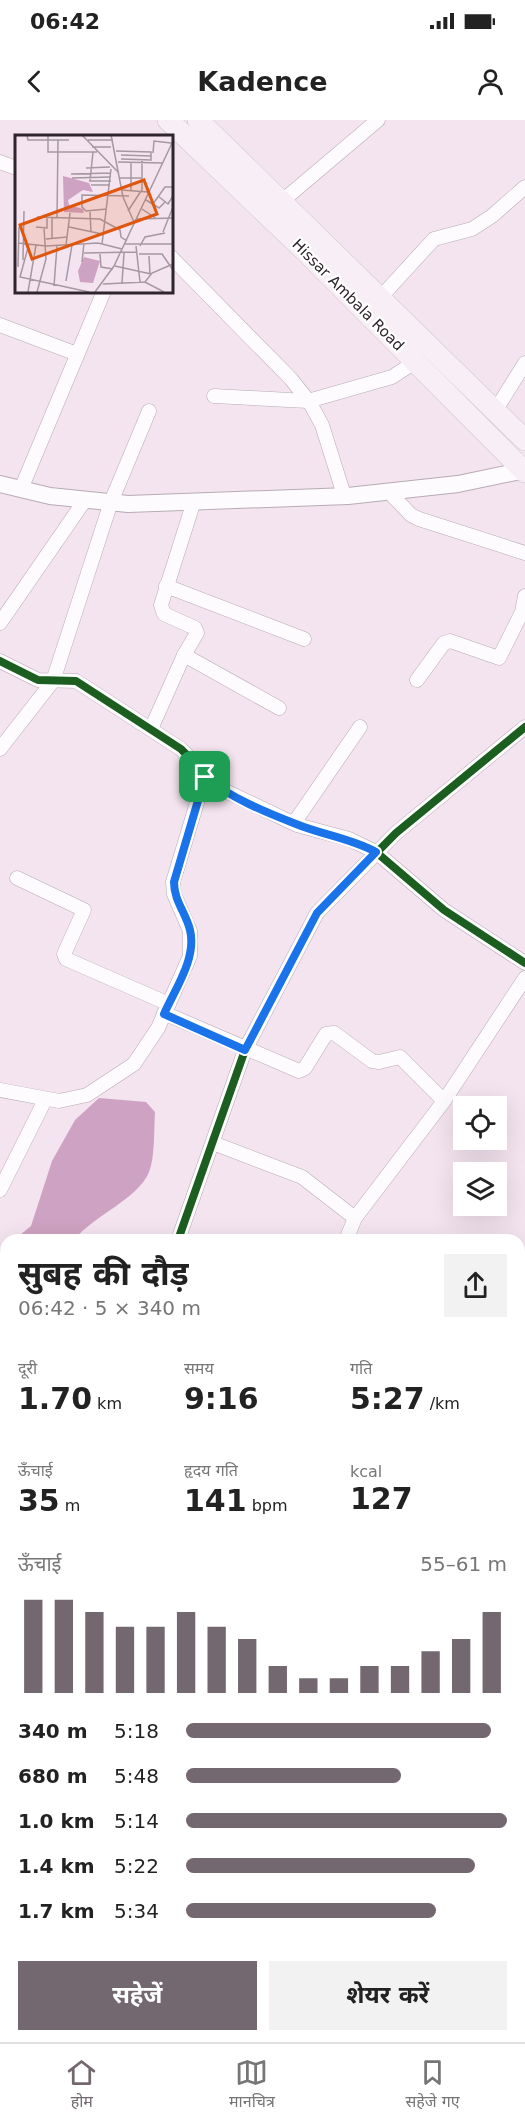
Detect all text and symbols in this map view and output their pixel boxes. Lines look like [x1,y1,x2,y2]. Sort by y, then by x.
text: 06:42 [30,9,100,34]
icon: back [18,65,51,98]
icon: person [474,65,507,98]
text: Kadence [197,66,328,97]
inset map [15,135,172,292]
street label: Hissar Ambala Road [288,235,408,355]
pin [179,751,230,802]
icon: arrive [188,760,221,793]
map controls [453,1096,507,1216]
button: locate [453,1096,507,1150]
button: layers [453,1162,507,1216]
text: सुबह की दौड़ [18,1254,189,1293]
button: share [444,1254,507,1317]
text: 06:42 · 5 × 340 m [18,1296,201,1320]
text: दूरी [18,1359,37,1378]
text: समय [184,1359,214,1378]
text: गति [350,1359,372,1378]
text: 1.70 [18,1381,92,1416]
text: 9:16 [184,1381,259,1416]
text: 5:27 [350,1381,425,1416]
text: km [92,1394,122,1413]
text: /km [425,1394,460,1413]
text: ऊँचाई [18,1461,53,1480]
text: हृदय गति [184,1461,238,1480]
text: kcal [350,1462,382,1481]
text: 127 [350,1481,413,1516]
text: 35 [18,1483,60,1518]
text: 141 [184,1483,247,1518]
text: m [60,1496,80,1515]
text: bpm [247,1496,288,1515]
text: ऊँचाई [18,1552,61,1576]
text: 55–61 m [420,1552,507,1576]
text: 340 m [18,1719,88,1743]
text: 5:18 [114,1719,159,1743]
text: 680 m [18,1764,88,1788]
text: 5:48 [114,1764,159,1788]
text: 1.0 km [18,1809,95,1833]
text: 5:14 [114,1809,159,1833]
text: 1.4 km [18,1854,95,1878]
text: 5:22 [114,1854,159,1878]
text: 1.7 km [18,1899,95,1923]
text: 5:34 [114,1899,159,1923]
button: सहेजें [18,1961,257,2030]
button: शेयर करें [269,1961,507,2030]
tab: होम [65,2056,98,2114]
tab: मानचित्र [229,2056,275,2114]
tab: सहेजे गए [405,2056,460,2114]

